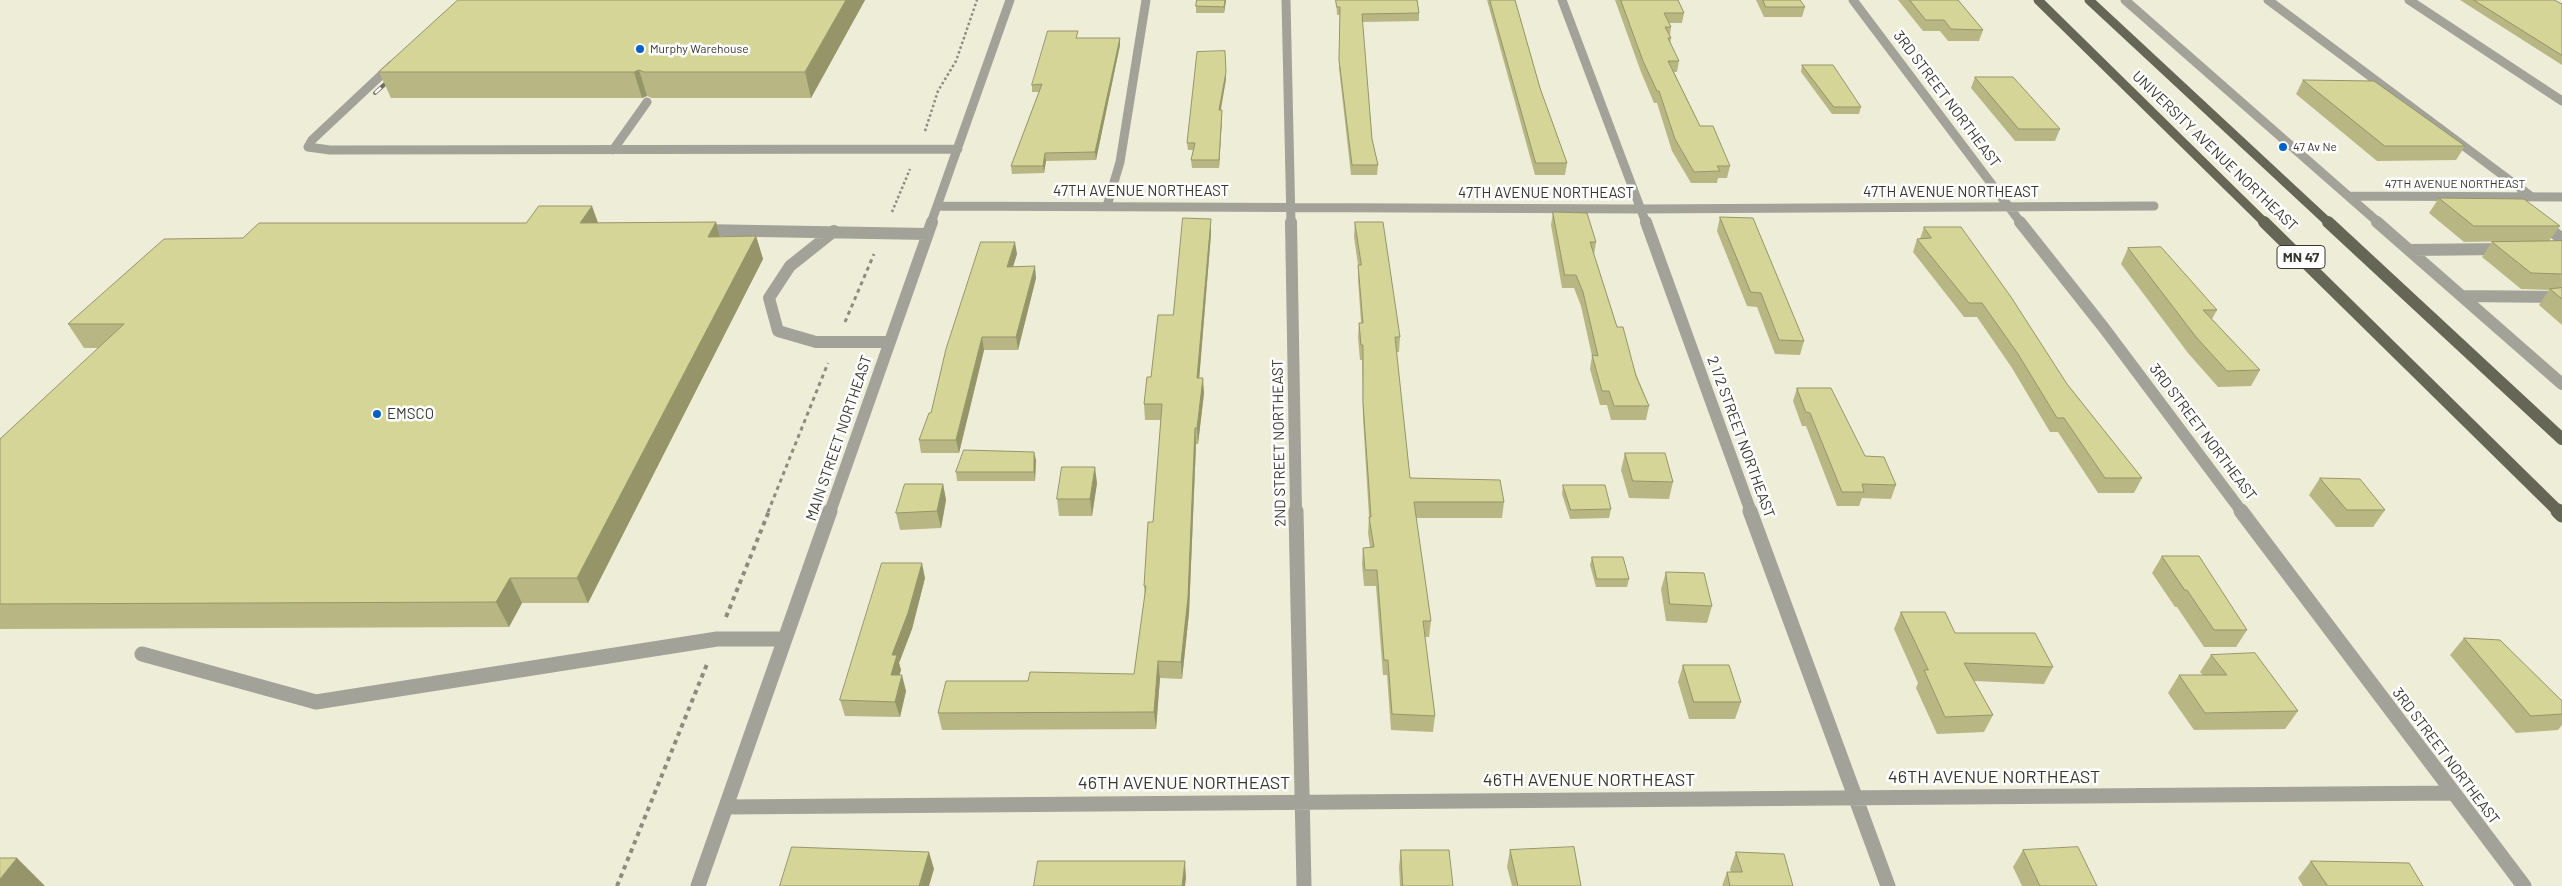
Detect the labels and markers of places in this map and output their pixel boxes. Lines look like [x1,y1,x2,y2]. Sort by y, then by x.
place label: Murphy Warehouse [650,42,749,56]
marker: Murphy Warehouse [634,43,646,55]
place label: 47 Av Ne [2293,140,2337,154]
marker: 47 Av Ne [2277,141,2289,153]
place label: EMSCO [387,405,434,423]
marker: EMSCO [371,408,383,420]

